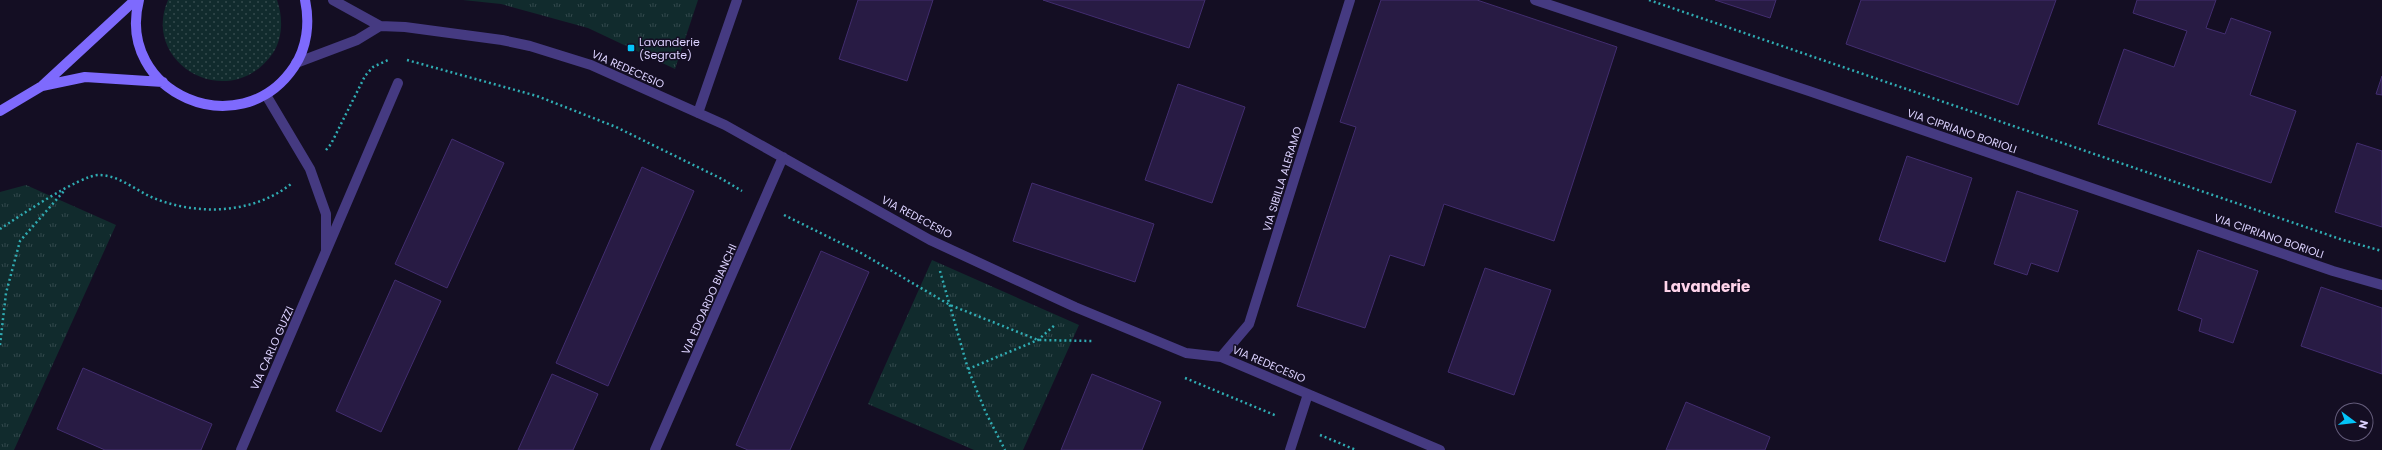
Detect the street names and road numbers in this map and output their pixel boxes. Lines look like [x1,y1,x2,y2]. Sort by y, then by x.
street label: VIA REDECESIO [589,46,667,92]
street label: VIA CIPRIANO BORIOLI [1905,105,2019,157]
street label: VIA SIBILLA ALERAMO [1258,124,1306,233]
street label: VIA REDECESIO [879,192,956,243]
street label: VIA CIPRIANO BORIOLI [2212,210,2326,262]
street label: VIA EDOARDO BIANCHI [677,241,741,357]
street label: VIA CARLO GUZZI [246,304,298,392]
street label: VIA REDECESIO [1230,341,1308,387]

